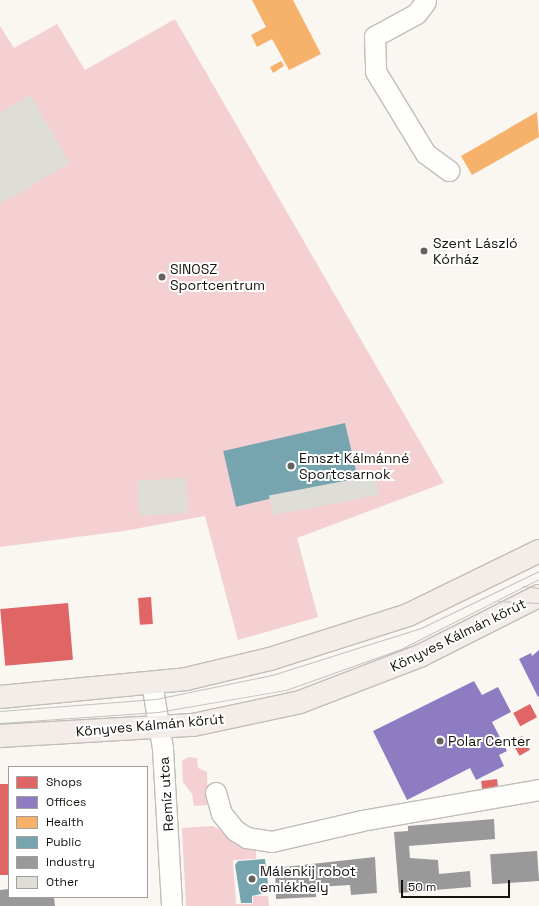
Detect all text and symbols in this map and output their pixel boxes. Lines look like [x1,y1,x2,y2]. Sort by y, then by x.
place label: Szent László Kórház [433,235,518,268]
marker: Szent László Kórház [418,245,430,257]
place label: SINOSZ Sportcentrum [170,261,265,294]
marker: SINOSZ Sportcentrum [157,272,167,282]
place label: Emszt Kálmánné Sportcsarnok [299,450,409,482]
marker: Emszt Kálmánné Sportcsarnok [286,461,296,471]
street label: Könyves Kálmán körút [387,595,529,675]
street label: Könyves Kálmán körút [75,710,225,740]
place label: Polar Center [448,733,531,749]
marker: Polar Center [435,736,445,746]
street label: Remíz utca [155,756,177,832]
legend [8,766,148,898]
text: Shops [46,774,82,790]
text: Offices [46,794,86,810]
text: Health [46,814,84,830]
text: Public [46,834,81,850]
text: Industry [46,854,95,870]
place label: Málenkij robot emlékhely [260,863,356,896]
scale bar [403,872,512,898]
text: Other [46,874,79,890]
marker: Málenkij robot emlékhely [247,874,257,884]
text: 50 m [408,879,436,895]

